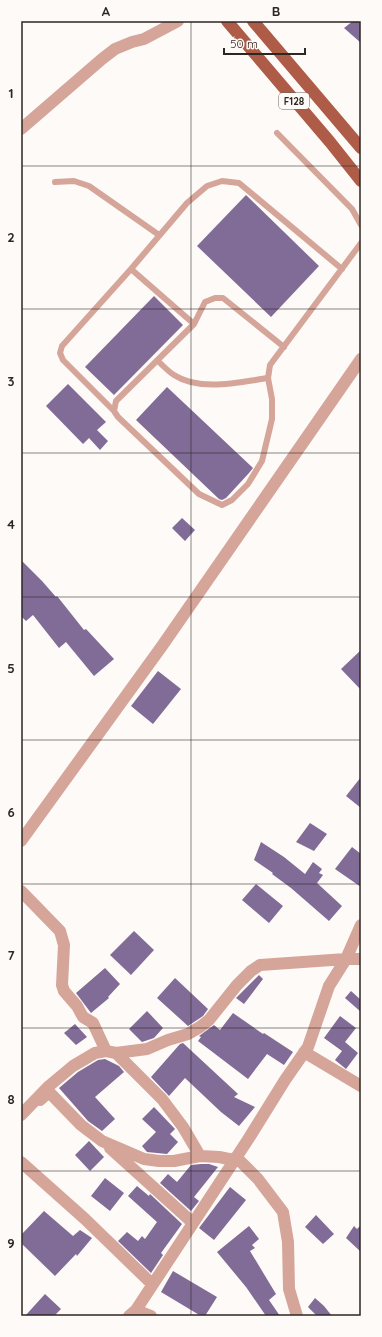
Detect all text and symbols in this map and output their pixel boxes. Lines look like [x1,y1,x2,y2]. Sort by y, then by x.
text: A [102,3,111,19]
text: B [272,3,280,19]
scale bar [224,30,305,56]
text: 50 m [230,36,258,51]
text: 1 [8,85,14,101]
road number: F128 [279,93,309,109]
text: 2 [7,229,15,245]
text: 3 [8,373,15,389]
text: 4 [7,516,15,532]
text: 5 [7,660,15,676]
text: 6 [7,804,15,820]
text: 7 [7,947,15,963]
text: 8 [7,1091,15,1107]
text: 9 [7,1235,15,1251]

